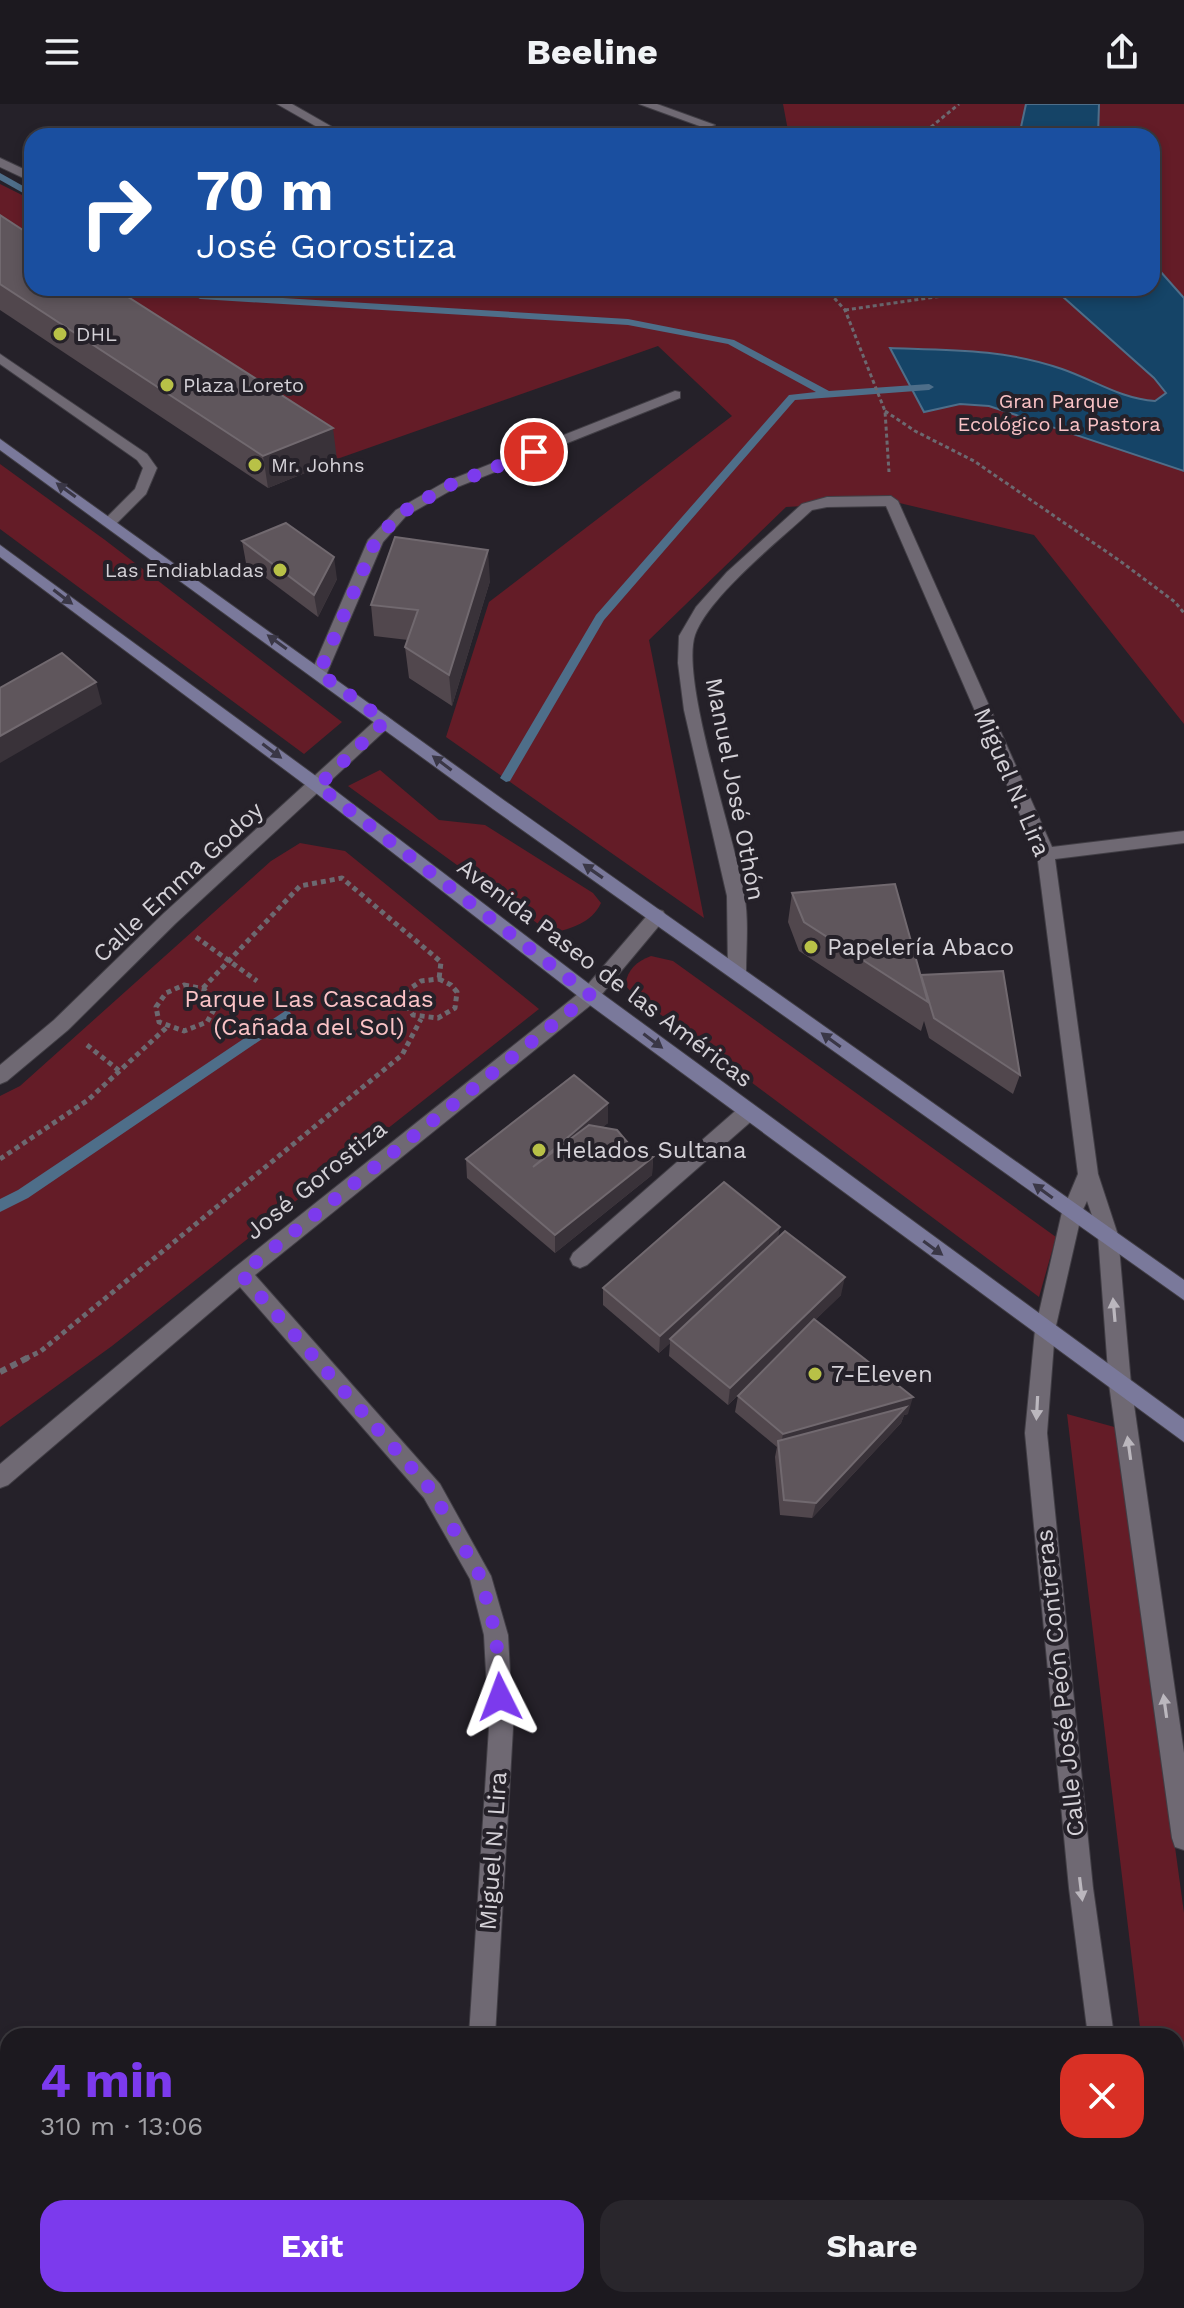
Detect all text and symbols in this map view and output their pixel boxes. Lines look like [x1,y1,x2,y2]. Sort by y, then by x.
icon: menu [40,30,84,74]
icon: share [1100,30,1144,74]
text: Beeline [526,31,658,73]
text: 70 m [196,158,333,224]
icon: right [64,160,168,264]
text: José Gorostiza [196,225,456,267]
place label: DHL [76,322,117,346]
marker: DHL [51,325,69,343]
place label: Plaza Loreto [183,373,304,397]
marker: Plaza Loreto [158,376,176,394]
park label: Gran Parque Ecológico La Pastora [958,389,1160,436]
pin [500,418,568,486]
icon: arrive [512,430,556,474]
place label: Mr. Johns [271,453,365,477]
marker: Mr. Johns [246,456,264,474]
one-way arrow [55,483,76,498]
place label: Las Endiabladas [105,558,264,582]
marker: Las Endiabladas [271,561,289,579]
one-way arrow [52,588,73,604]
one-way arrow [266,635,287,650]
street label: Manuel José Othón [700,675,770,903]
street label: Miguel N. Lira [968,703,1056,861]
one-way arrow [261,743,282,759]
one-way arrow [432,756,453,771]
street label: Calle Emma Godoy [87,796,269,968]
street label: Avenida Paseo de las Américas [452,853,758,1093]
one-way arrow [583,864,604,879]
place label: Papelería Abaco [827,933,1014,961]
marker: Papelería Abaco [802,938,820,956]
park label: Parque Las Cascadas (Cañada del Sol) [184,985,434,1041]
one-way arrow [642,1033,663,1049]
one-way arrow [821,1033,842,1049]
street label: José Gorostiza [240,1115,392,1245]
place label: Helados Sultana [555,1136,747,1164]
marker: Helados Sultana [530,1141,548,1159]
one-way arrow [1033,1184,1054,1200]
one-way arrow [922,1240,943,1256]
one-way arrow [1107,1297,1120,1322]
place label: 7-Eleven [831,1360,933,1388]
marker: 7-Eleven [806,1365,824,1383]
one-way arrow [1030,1396,1043,1421]
one-way arrow [1122,1435,1135,1460]
street label: Calle José Peón Contreras [1030,1528,1090,1838]
position arrow [458,1655,542,1739]
one-way arrow [1158,1693,1171,1718]
street label: Miguel N. Lira [473,1771,513,1931]
one-way arrow [1075,1877,1088,1902]
text: 4 min [40,2052,174,2109]
button: close [1060,2054,1144,2138]
text: 310 m · 13:06 [40,2111,203,2141]
button: Exit [40,2200,584,2292]
button: Share [600,2200,1144,2292]

